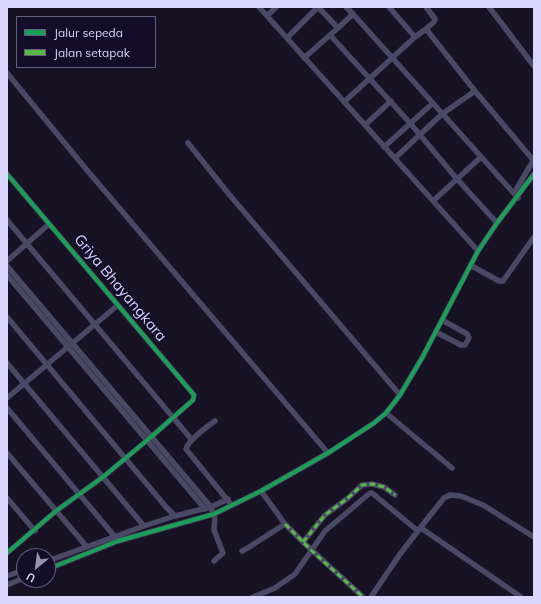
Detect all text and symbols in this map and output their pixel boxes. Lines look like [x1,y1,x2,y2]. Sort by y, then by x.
legend [16,16,156,68]
text: Jalur sepeda [54,25,123,40]
text: Jalan setapak [54,45,130,60]
street label: Griya Bhayangkara [70,231,170,345]
north arrow [16,548,56,588]
text: U [24,570,38,586]

